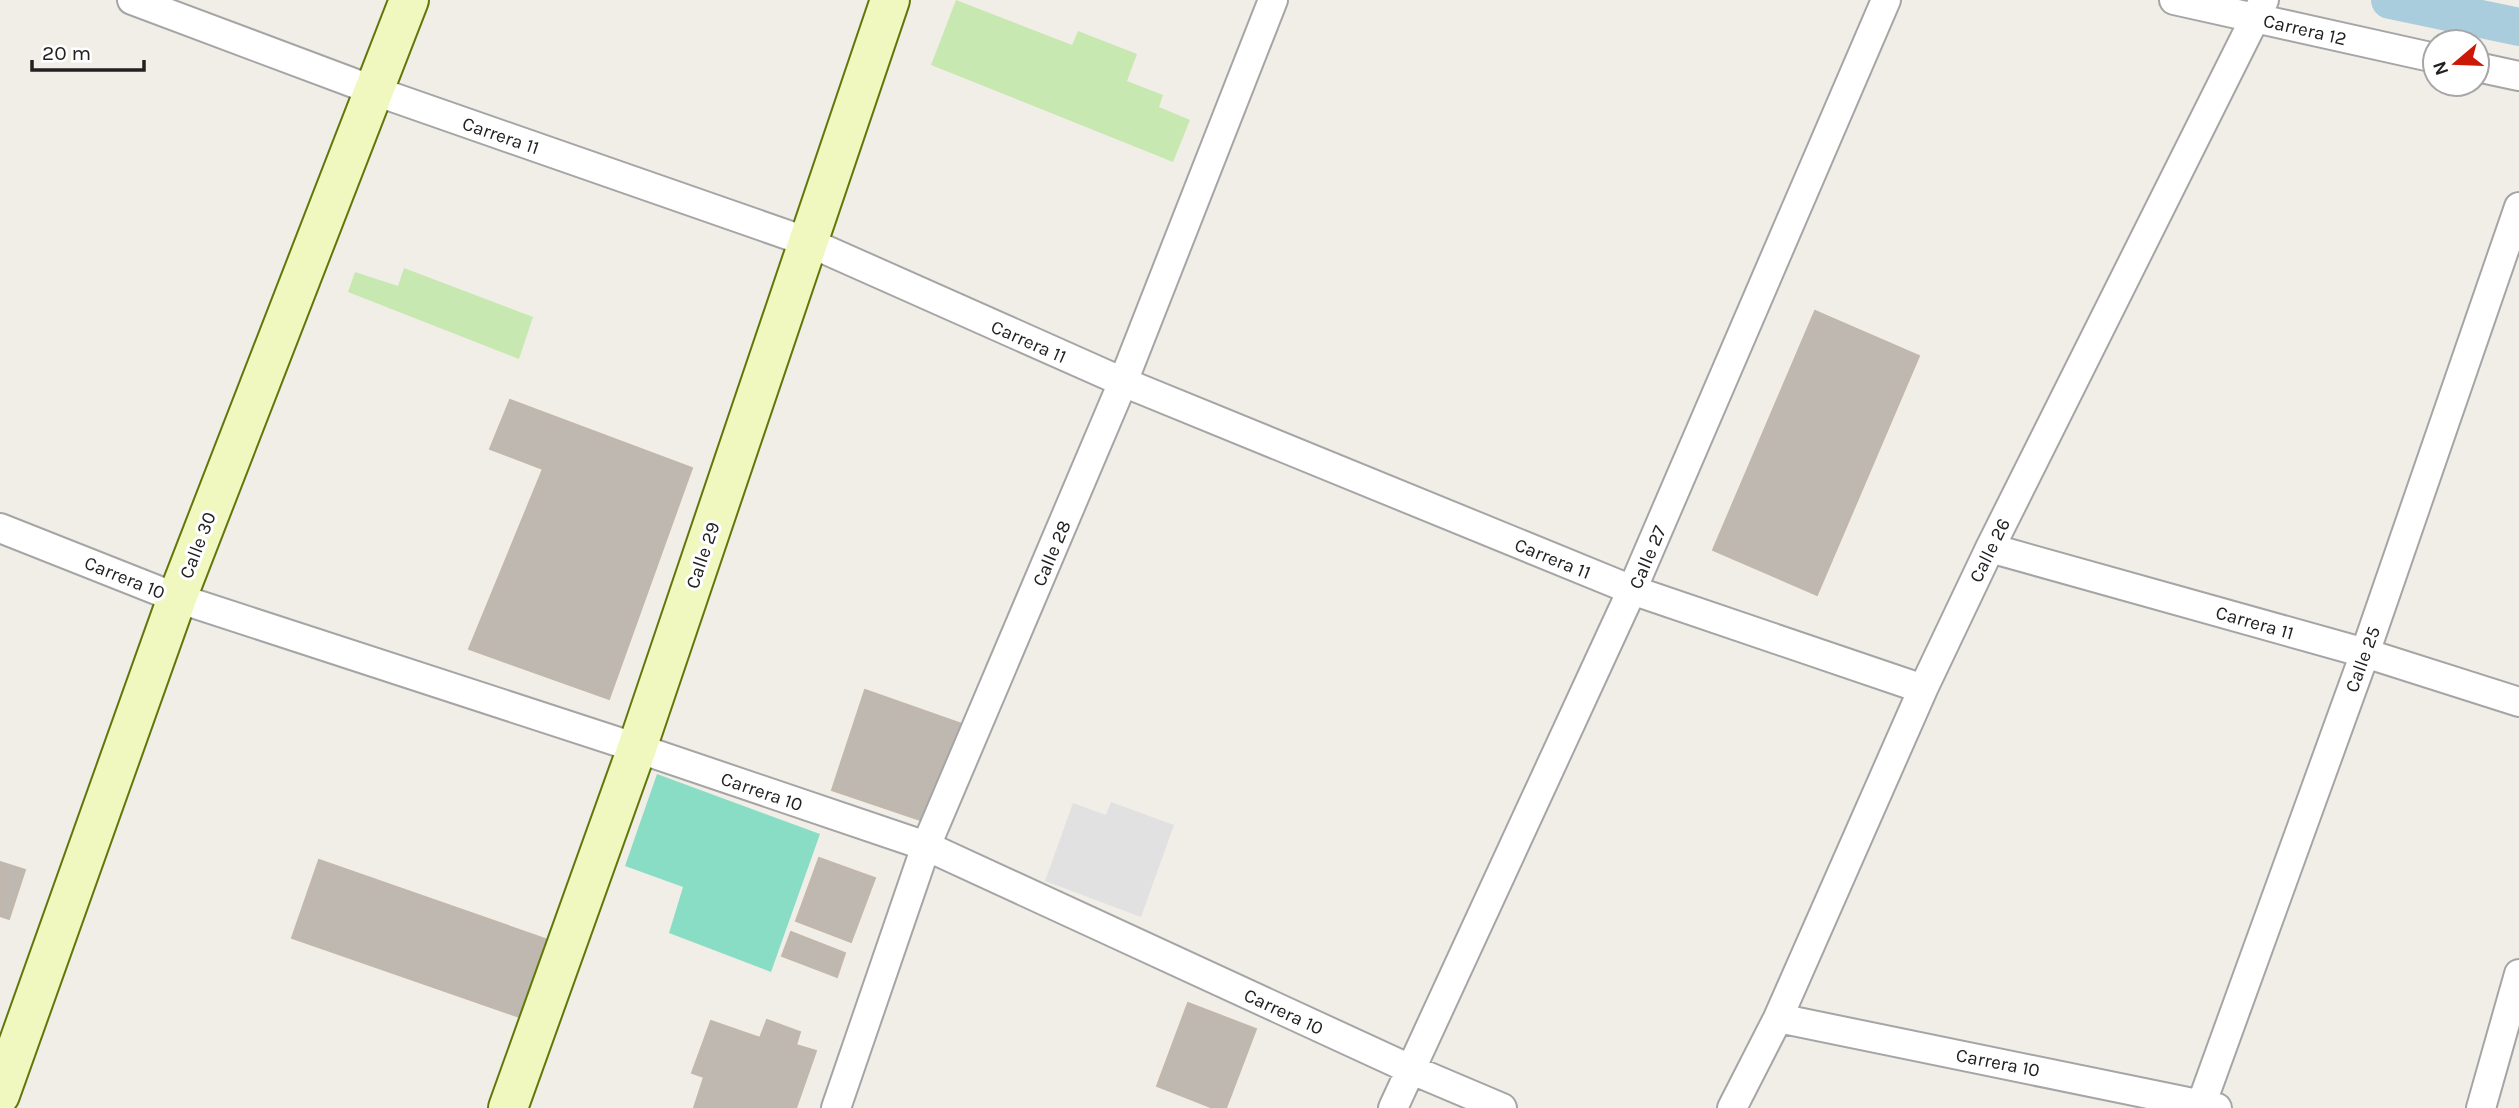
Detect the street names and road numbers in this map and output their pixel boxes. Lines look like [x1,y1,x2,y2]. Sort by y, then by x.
street label: Carrera 12 [2261,10,2349,50]
street label: Carrera 11 [459,113,542,159]
street label: Carrera 11 [988,316,1070,368]
street label: Calle 30 [175,509,221,582]
street label: Calle 26 [1965,515,2015,586]
street label: Calle 28 [1028,517,1076,590]
street label: Calle 29 [681,519,725,592]
street label: Calle 27 [1625,522,1671,593]
street label: Carrera 11 [1511,534,1594,584]
street label: Carrera 10 [81,552,168,604]
street label: Carrera 11 [2213,601,2296,645]
street label: Calle 25 [2341,623,2385,695]
street label: Carrera 10 [718,768,805,816]
street label: Carrera 10 [1240,984,1327,1040]
street label: Carrera 10 [1954,1044,2042,1082]

